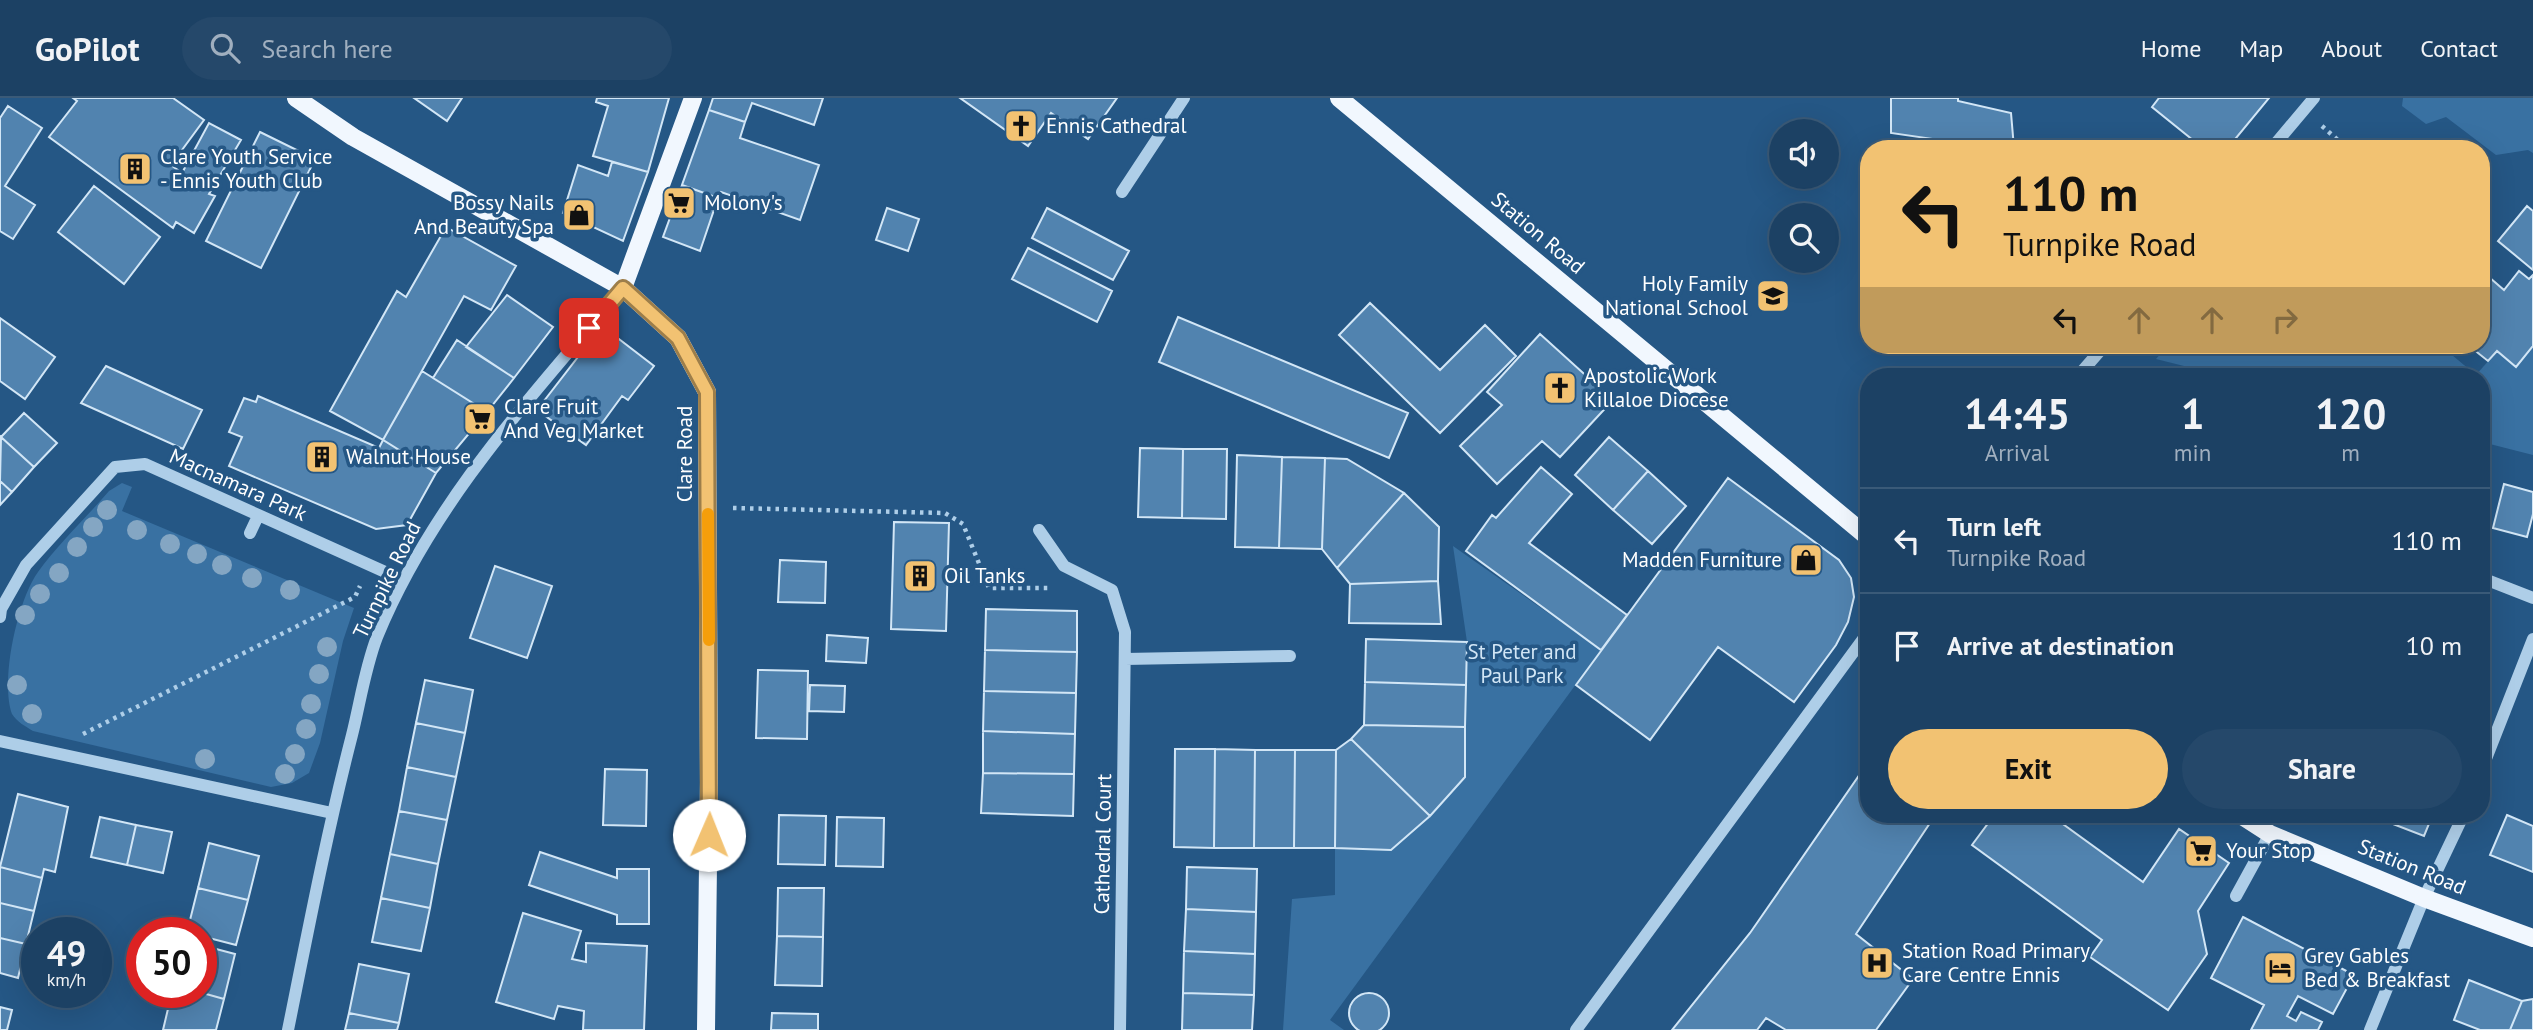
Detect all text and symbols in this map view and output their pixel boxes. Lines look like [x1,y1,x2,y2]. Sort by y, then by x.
search box [182,17,672,80]
text: GoPilot [35,27,140,70]
icon: search [206,29,244,67]
text: Search here [262,32,393,65]
text: Home [2141,33,2201,64]
text: Map [2239,33,2283,64]
text: About [2321,33,2382,64]
text: Contact [2420,33,2498,64]
church icon: Ennis Cathedral [1002,107,1040,145]
place label: Ennis Cathedral [1046,112,1187,139]
map controls [1769,119,1839,273]
button: sound [1769,119,1839,189]
place label: Clare Youth Service - Ennis Youth Club [160,143,332,194]
building icon: Clare Youth Service - Ennis Youth Club [116,150,154,188]
text: 110 m [2003,161,2138,225]
icon: left [1888,168,1979,259]
supermarket icon: Molony's [660,184,698,222]
street label: Station Road [1486,186,1591,280]
place label: Bossy Nails And Beauty Spa [414,189,554,240]
place label: Molony's [704,189,783,216]
shop icon: Bossy Nails And Beauty Spa [560,196,598,234]
button: search [1769,203,1839,273]
text: Turnpike Road [2003,223,2196,265]
place label: Holy Family National School [1605,270,1748,321]
school or university icon: Holy Family National School [1754,277,1792,315]
pin [559,298,619,358]
icon: left [2047,301,2085,339]
icon: ahead [2120,301,2158,339]
icon: ahead [2193,301,2231,339]
icon: right [2266,301,2304,339]
icon: arrive [570,309,608,347]
place label: Apostolic Work Killaloe Diocese [1584,362,1729,413]
church icon: Apostolic Work Killaloe Diocese [1541,369,1579,407]
text: 14:45 [1964,386,2070,441]
text: 1 [2181,386,2204,441]
text: 120 [2315,386,2386,441]
place label: Clare Fruit And Veg Market [504,393,644,444]
supermarket icon: Clare Fruit And Veg Market [461,400,499,438]
street label: Clare Road [671,406,698,502]
building icon: Walnut House [303,438,341,476]
text: Arrival [1985,438,2049,467]
text: min [2174,438,2211,467]
text: m [2341,438,2360,467]
street label: Macnamara Park [165,442,311,527]
place label: Walnut House [346,443,471,470]
text: Turn left [1947,510,2041,543]
street label: Turnpike Road [347,517,427,643]
icon: left [1888,522,1926,560]
text: 110 m [2391,524,2462,557]
shop icon: Madden Furniture [1787,541,1825,579]
text: Turnpike Road [1947,543,2086,572]
place label: Madden Furniture [1622,546,1782,573]
building icon: Oil Tanks [901,557,939,595]
place label: Oil Tanks [944,562,1025,589]
icon: arrive [1888,627,1926,665]
text: Arrive at destination [1947,629,2174,662]
text: 10 m [2406,629,2462,662]
park label: St Peter and Paul Park [1467,638,1577,689]
button: Exit [1888,729,2168,809]
button: Share [2182,729,2462,809]
street label: Cathedral Court [1088,773,1117,915]
position arrow [672,798,746,872]
supermarket icon: Your Stop [2182,832,2220,870]
street label: Station Road [2354,833,2470,900]
place label: Your Stop [2226,837,2312,864]
speed limit sign: 50 [126,917,217,1008]
text: 49 [47,930,86,976]
place label: Station Road Primary Care Centre Ennis [1902,937,2090,988]
place label: Grey Gables Bed & Breakfast [2304,942,2450,993]
hospital icon: Station Road Primary Care Centre Ennis [1858,944,1896,982]
hotel icon: Grey Gables Bed & Breakfast [2261,949,2299,987]
text: km/h [47,968,86,991]

